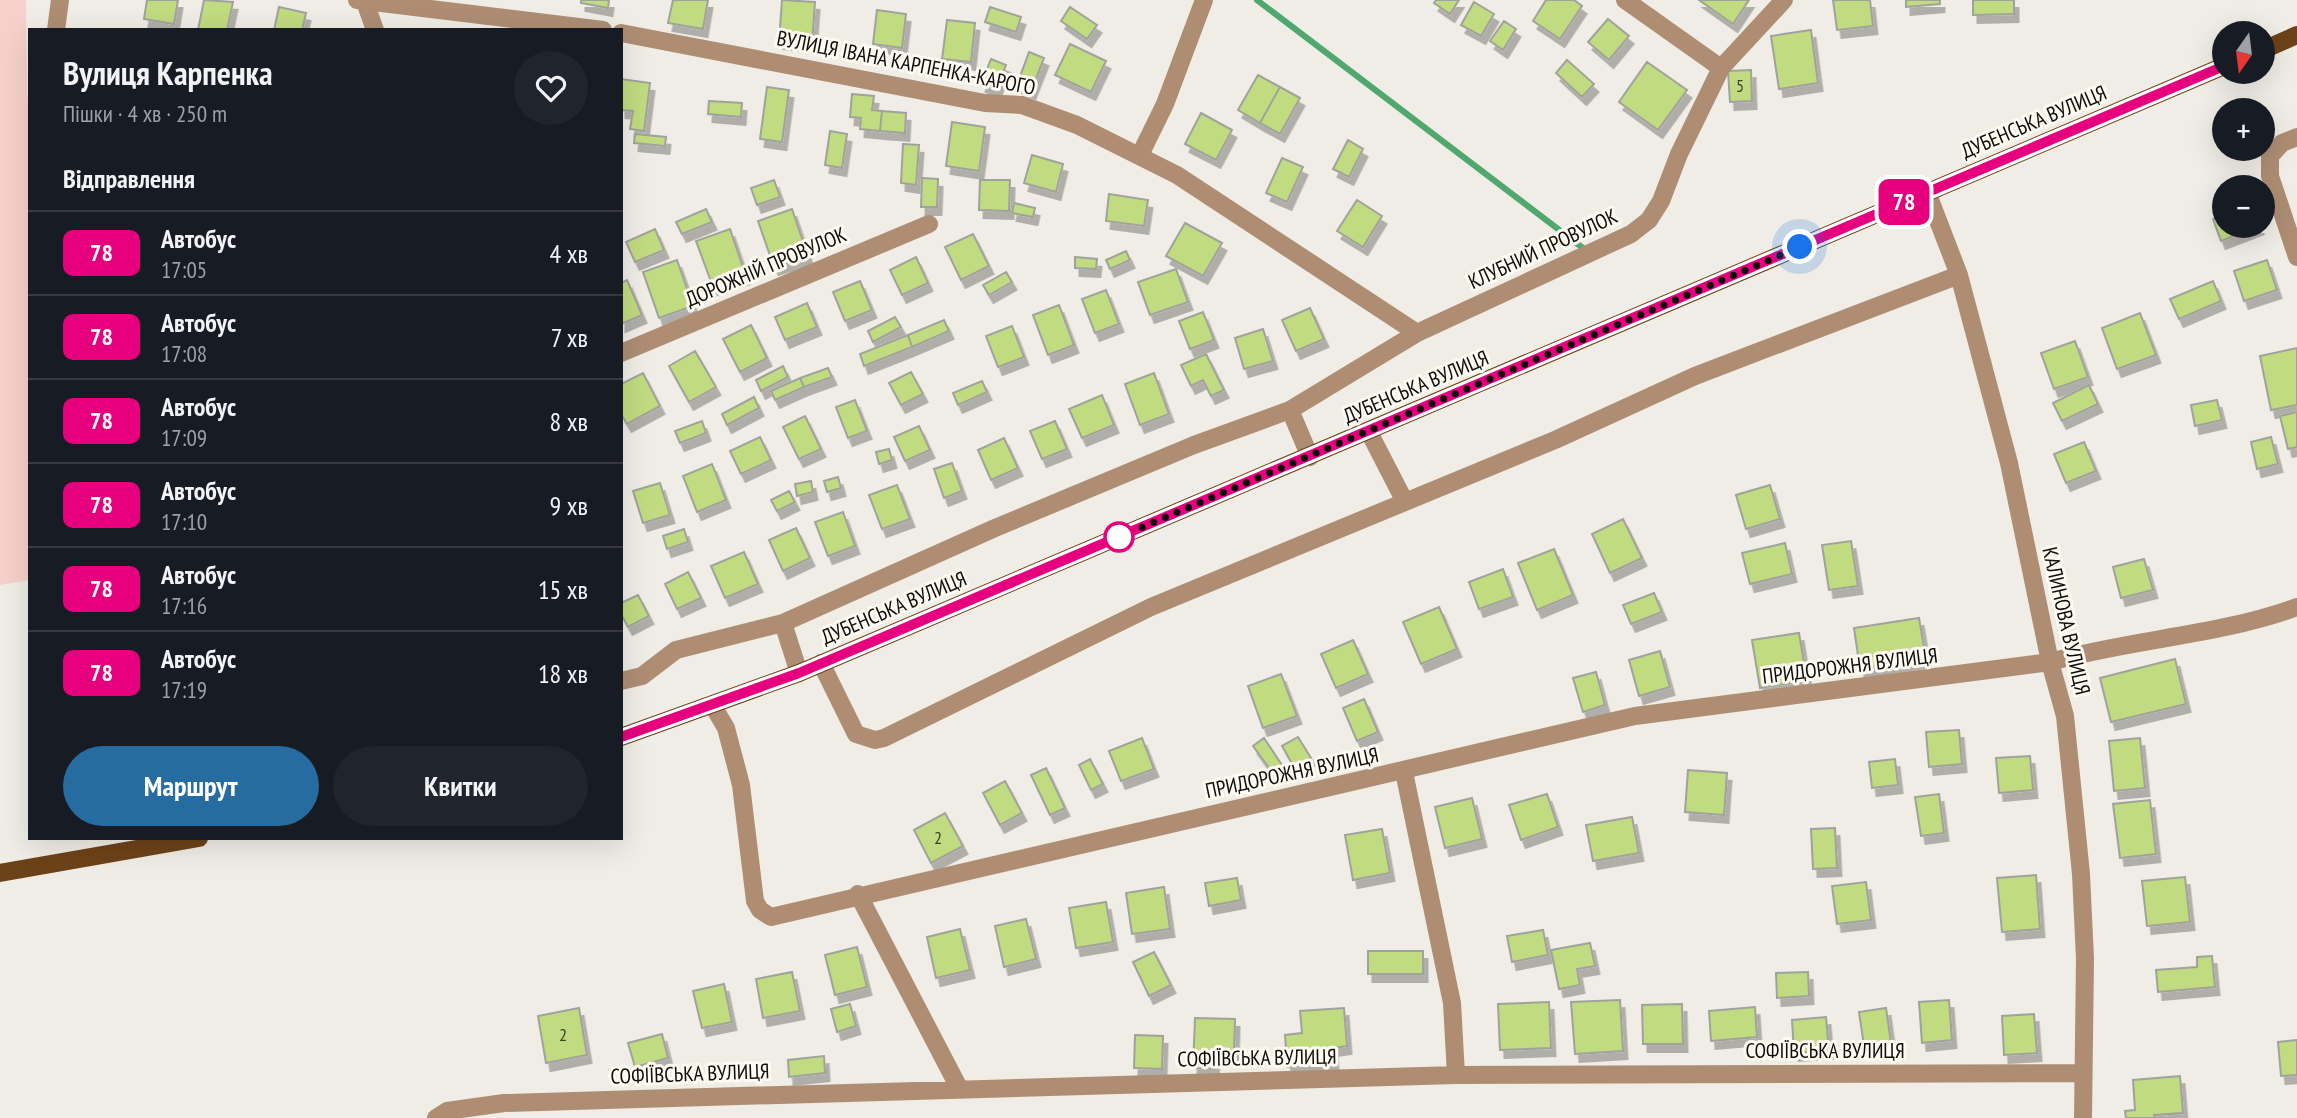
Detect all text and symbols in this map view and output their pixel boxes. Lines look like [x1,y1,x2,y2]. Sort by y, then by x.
north arrow [2212,21,2275,84]
map controls [2212,21,2275,238]
street label: ВУЛИЦЯ ІВАНА КАРПЕНКА-КАРОГО [774,24,1038,101]
text: Вулиця Карпенка [63,51,273,94]
button: heart [514,51,588,125]
house number: 5 [1736,74,1744,97]
street label: ДУБЕНСЬКА ВУЛИЦЯ [1957,79,2111,164]
button: + [2212,98,2275,161]
text: Пішки · 4 хв · 250 m [63,99,227,128]
text: Відправлення [63,162,195,195]
button: − [2212,175,2275,238]
line badge: 78 [1872,179,1936,225]
text: 78 [1893,186,1915,217]
street label: КЛУБНИЙ ПРОВУЛОК [1464,202,1622,295]
street label: ДОРОЖНІЙ ПРОВУЛОК [681,221,850,313]
text: Автобус [161,222,236,255]
your location [1782,229,1817,264]
text: 78 [90,237,113,268]
text: 4 хв [550,237,588,270]
text: 17:05 [161,255,207,284]
text: Автобус [161,306,236,339]
text: 78 [90,321,113,352]
text: 7 хв [551,321,588,354]
text: 17:08 [161,339,207,368]
street label: ДУБЕНСЬКА ВУЛИЦЯ [1339,344,1493,429]
text: Автобус [161,390,236,423]
text: 78 [90,405,113,436]
text: 8 хв [550,405,588,438]
text: 17:09 [161,423,207,452]
text: Автобус [161,474,236,507]
text: 78 [90,489,113,520]
text: 9 хв [550,489,588,522]
text: 17:10 [161,507,207,536]
unlabelled marker [1104,522,1134,552]
street label: КАЛИНОВА ВУЛИЦЯ [2036,544,2097,697]
text: Автобус [161,558,236,591]
street label: ДУБЕНСЬКА ВУЛИЦЯ [817,565,971,650]
text: 78 [90,573,113,604]
text: 15 хв [538,573,588,606]
text: 17:16 [161,591,207,620]
street label: ПРИДОРОЖНЯ ВУЛИЦЯ [1761,641,1939,690]
text: Автобус [161,642,236,675]
text: 78 [90,657,113,688]
text: 18 хв [538,657,588,690]
text: 17:19 [161,675,207,704]
street label: ПРИДОРОЖНЯ ВУЛИЦЯ [1203,741,1381,804]
button: Маршрут [63,746,319,826]
button: Квитки [333,746,588,826]
house number: 2 [934,826,942,849]
house number: 2 [559,1023,567,1046]
street label: СОФІЇВСЬКА ВУЛИЦЯ [1745,1037,1905,1064]
street label: СОФІЇВСЬКА ВУЛИЦЯ [1177,1043,1337,1072]
street label: СОФІЇВСЬКА ВУЛИЦЯ [610,1057,770,1090]

